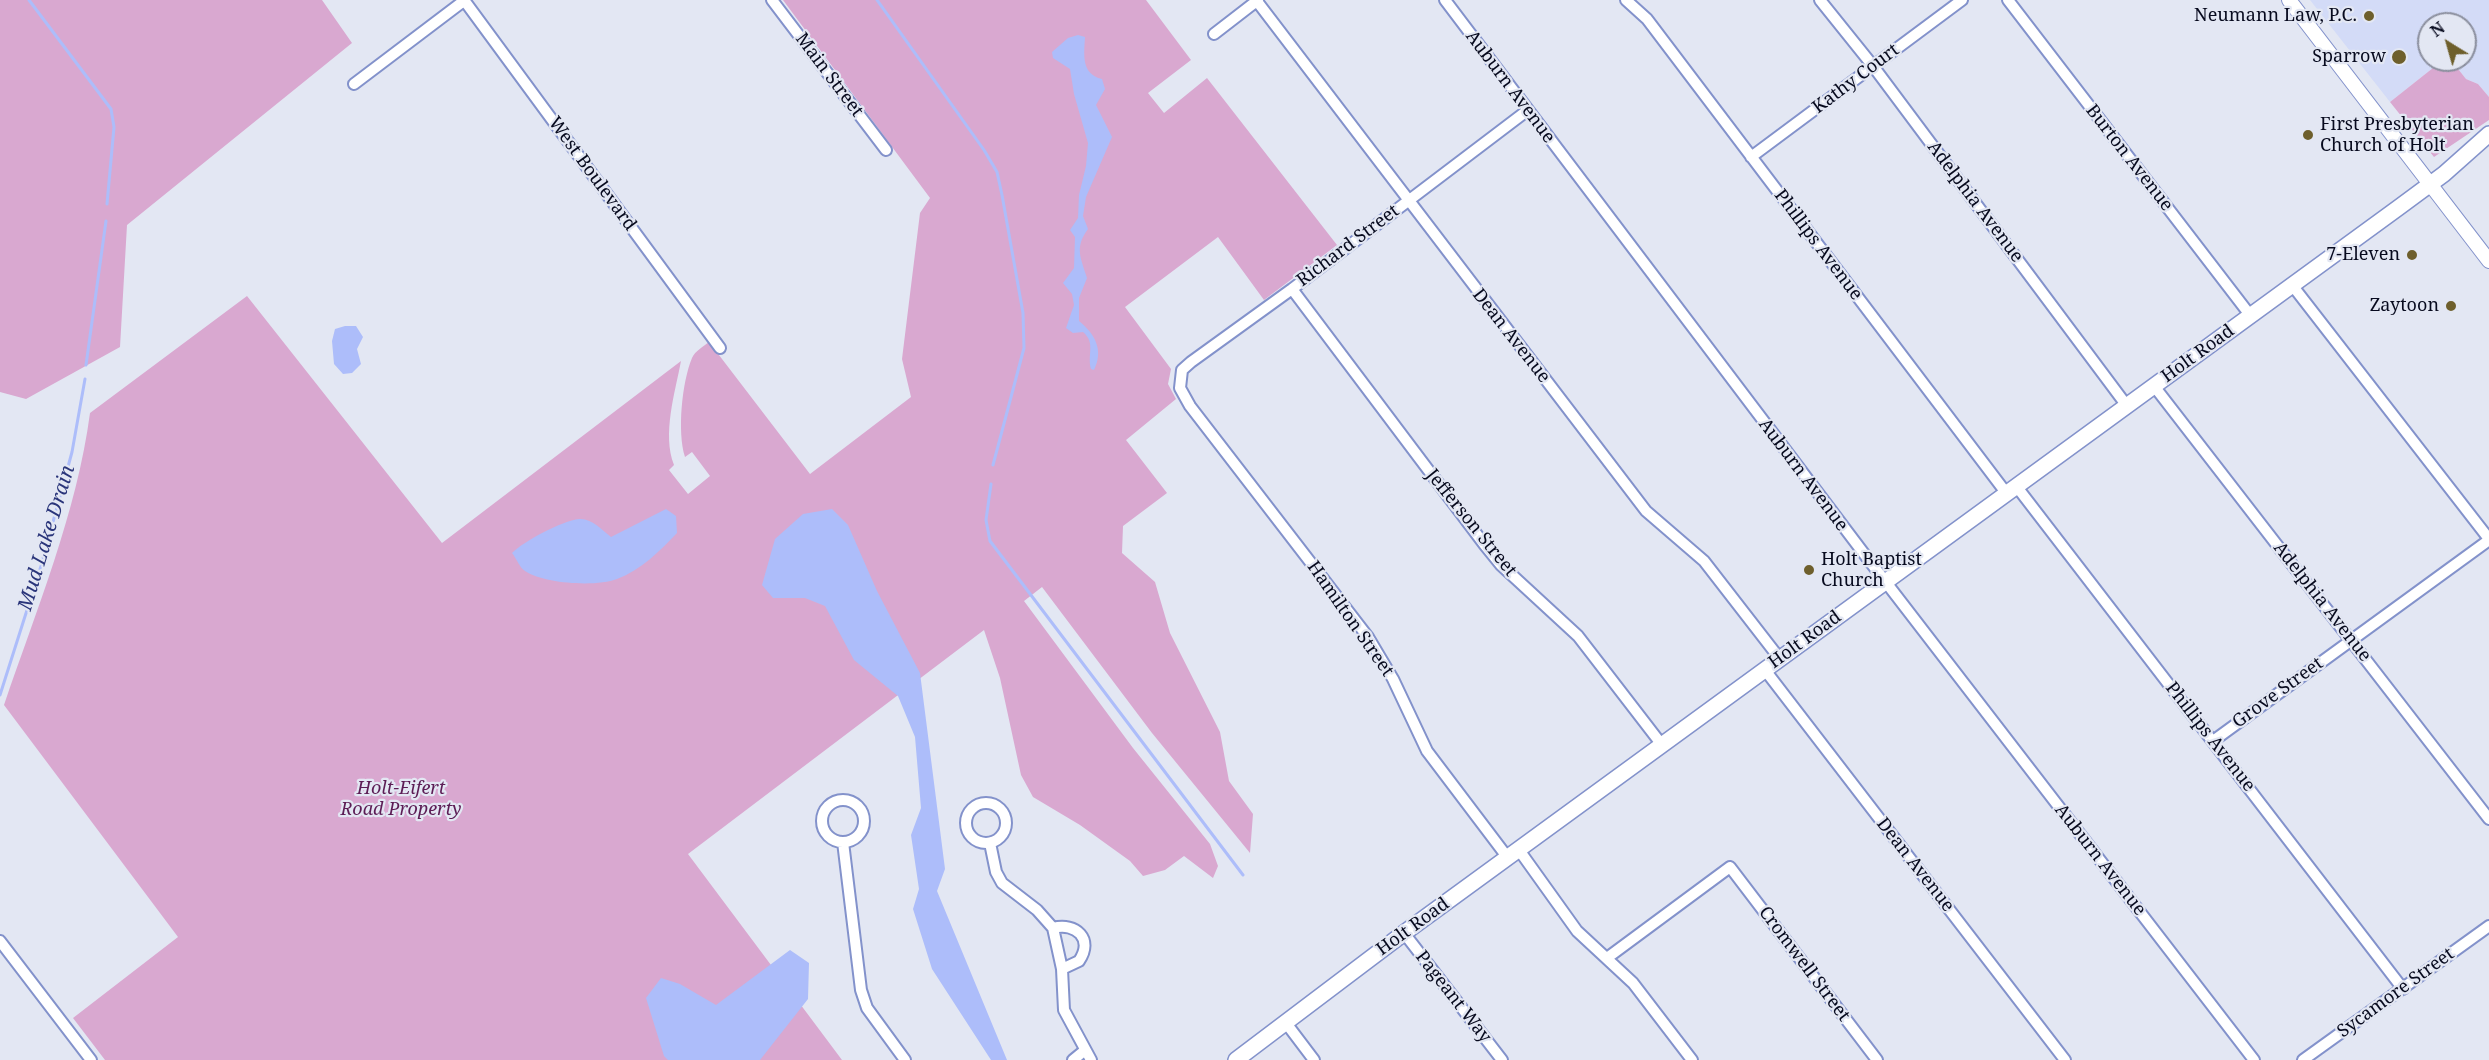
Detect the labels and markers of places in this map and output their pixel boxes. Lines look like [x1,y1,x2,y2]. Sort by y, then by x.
place label: Neumann Law, P.C. [2194,5,2357,27]
marker: Neumann Law, P.C. [2362,9,2376,23]
place label: Sparrow [2312,46,2386,68]
marker: Sparrow [2390,48,2408,66]
place label: First Presbyterian Church of Holt [2320,114,2474,156]
marker: First Presbyterian Church of Holt [2301,128,2315,142]
place label: 7-Eleven [2326,244,2400,266]
marker: 7-Eleven [2405,248,2419,262]
place label: Zaytoon [2370,295,2439,317]
marker: Zaytoon [2444,299,2458,313]
place label: Holt Baptist Church [1821,549,1922,592]
marker: Holt Baptist Church [1802,563,1816,577]

